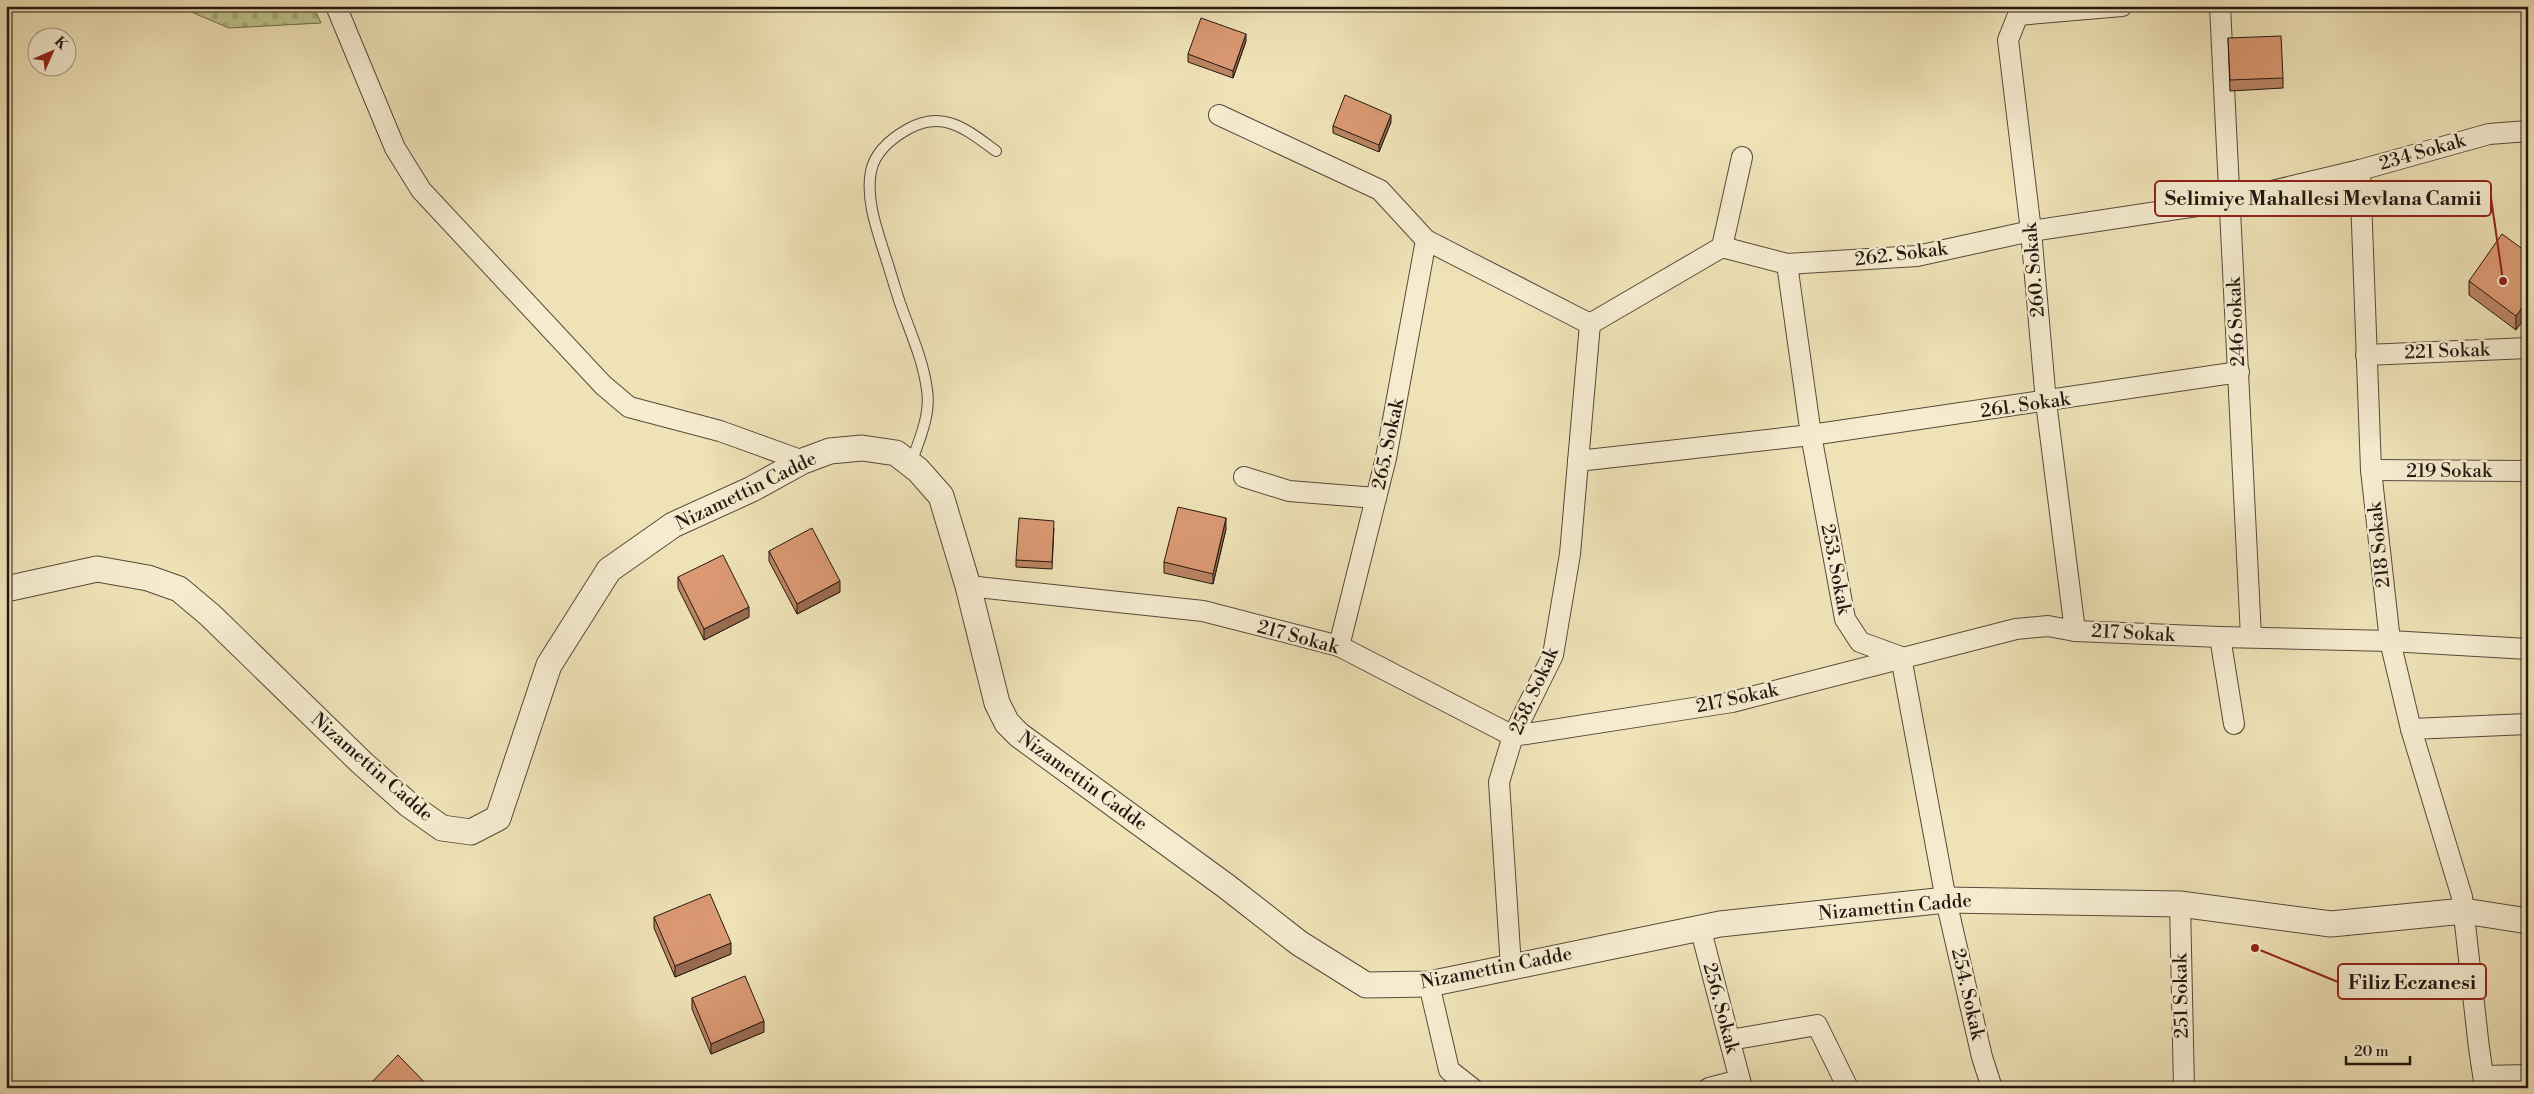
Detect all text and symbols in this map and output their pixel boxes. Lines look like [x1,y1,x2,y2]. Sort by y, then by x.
north arrow [28,28,78,78]
text: K [50,33,71,54]
street label: 234 Sokak [2376,128,2469,176]
callout: Selimiye Mahallesi Mevlana Camii [2155,181,2491,216]
text: Selimiye Mahallesi Mevlana Camii [2165,187,2482,212]
street label: 260. Sokak [2018,221,2050,318]
street label: 262. Sokak [1853,236,1950,272]
street label: 246 Sokak [2222,276,2250,367]
street label: 221 Sokak [2404,337,2491,364]
street label: 261. Sokak [1979,387,2072,423]
street label: 265. Sokak [1367,395,1410,492]
street label: Nizamettin Cadde [671,446,821,536]
street label: 219 Sokak [2406,459,2493,483]
street label: 218 Sokak [2362,500,2395,589]
street label: 253. Sokak [1815,522,1857,617]
street label: 217 Sokak [1255,615,1342,660]
street label: 217 Sokak [2091,619,2176,647]
street label: 258. Sokak [1504,643,1564,738]
street label: 217 Sokak [1694,677,1781,718]
street label: Nizamettin Cadde [306,707,438,827]
street label: Nizamettin Cadde [1014,726,1152,836]
street label: Nizamettin Cadde [1817,888,1973,926]
street label: Nizamettin Cadde [1418,942,1574,994]
street label: 254. Sokak [1946,946,1990,1043]
street label: 251 Sokak [2168,952,2194,1039]
street label: 256. Sokak [1697,960,1745,1057]
callout: Filiz Eczanesi [2338,964,2486,999]
text: Filiz Eczanesi [2348,971,2477,996]
scale bar [2346,1034,2410,1066]
text: 20 m [2354,1042,2389,1061]

